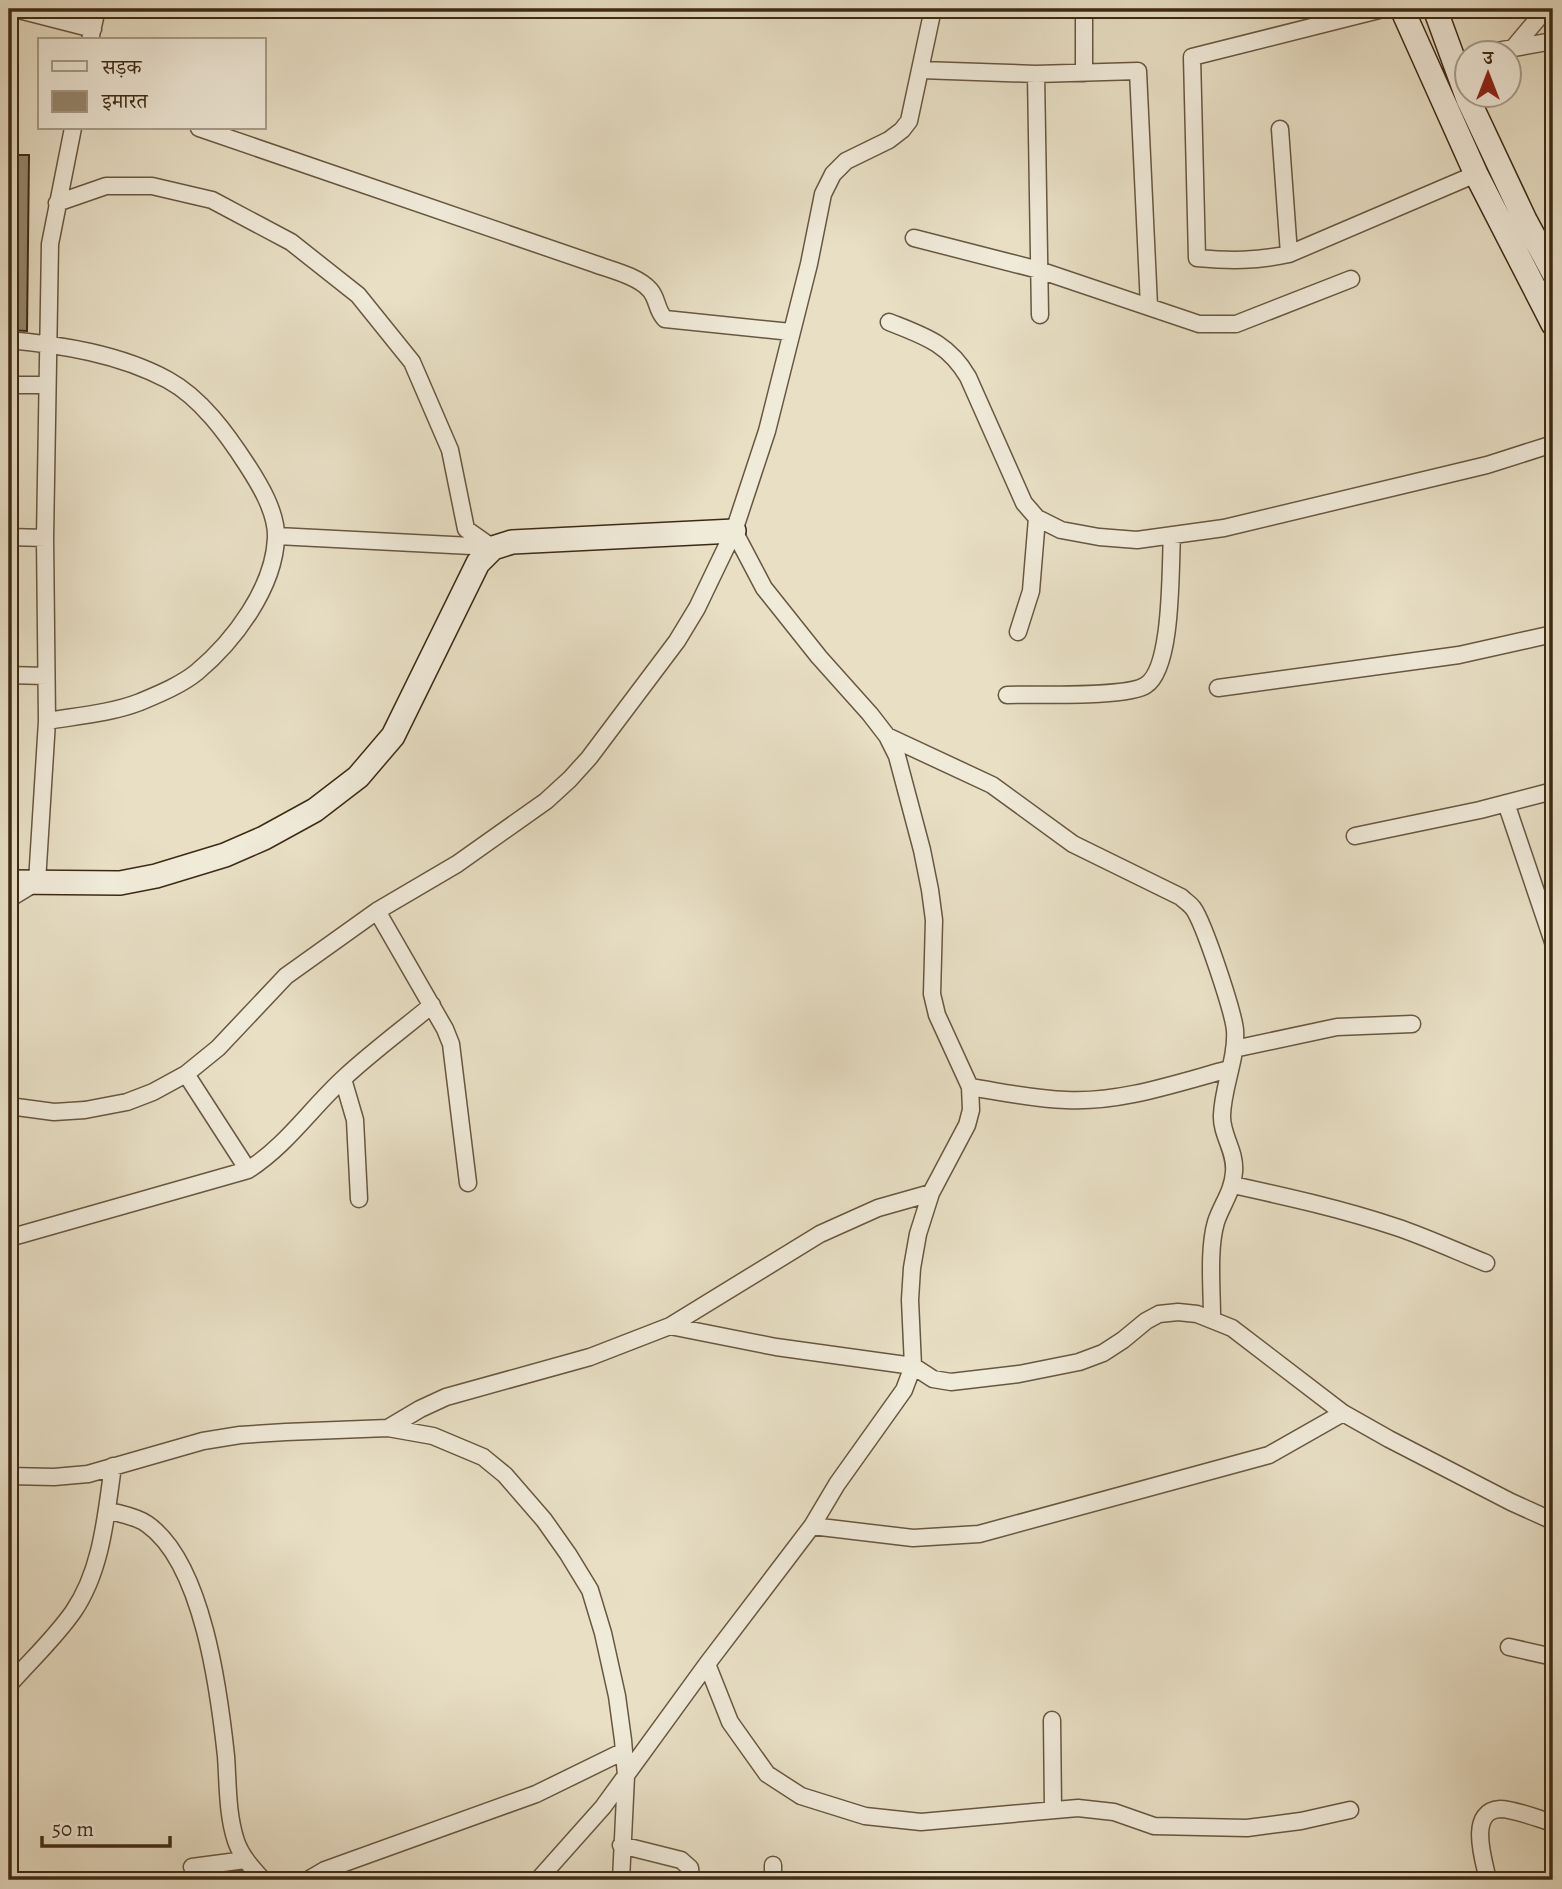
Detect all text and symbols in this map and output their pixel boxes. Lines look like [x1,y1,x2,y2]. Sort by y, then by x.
legend [38,38,266,130]
north arrow [1454,38,1524,108]
text: उ [1481,45,1494,71]
text: सड़क [101,53,142,81]
text: इमारत [101,87,149,115]
scale bar [42,1805,170,1849]
text: 50 m [52,1815,94,1843]

